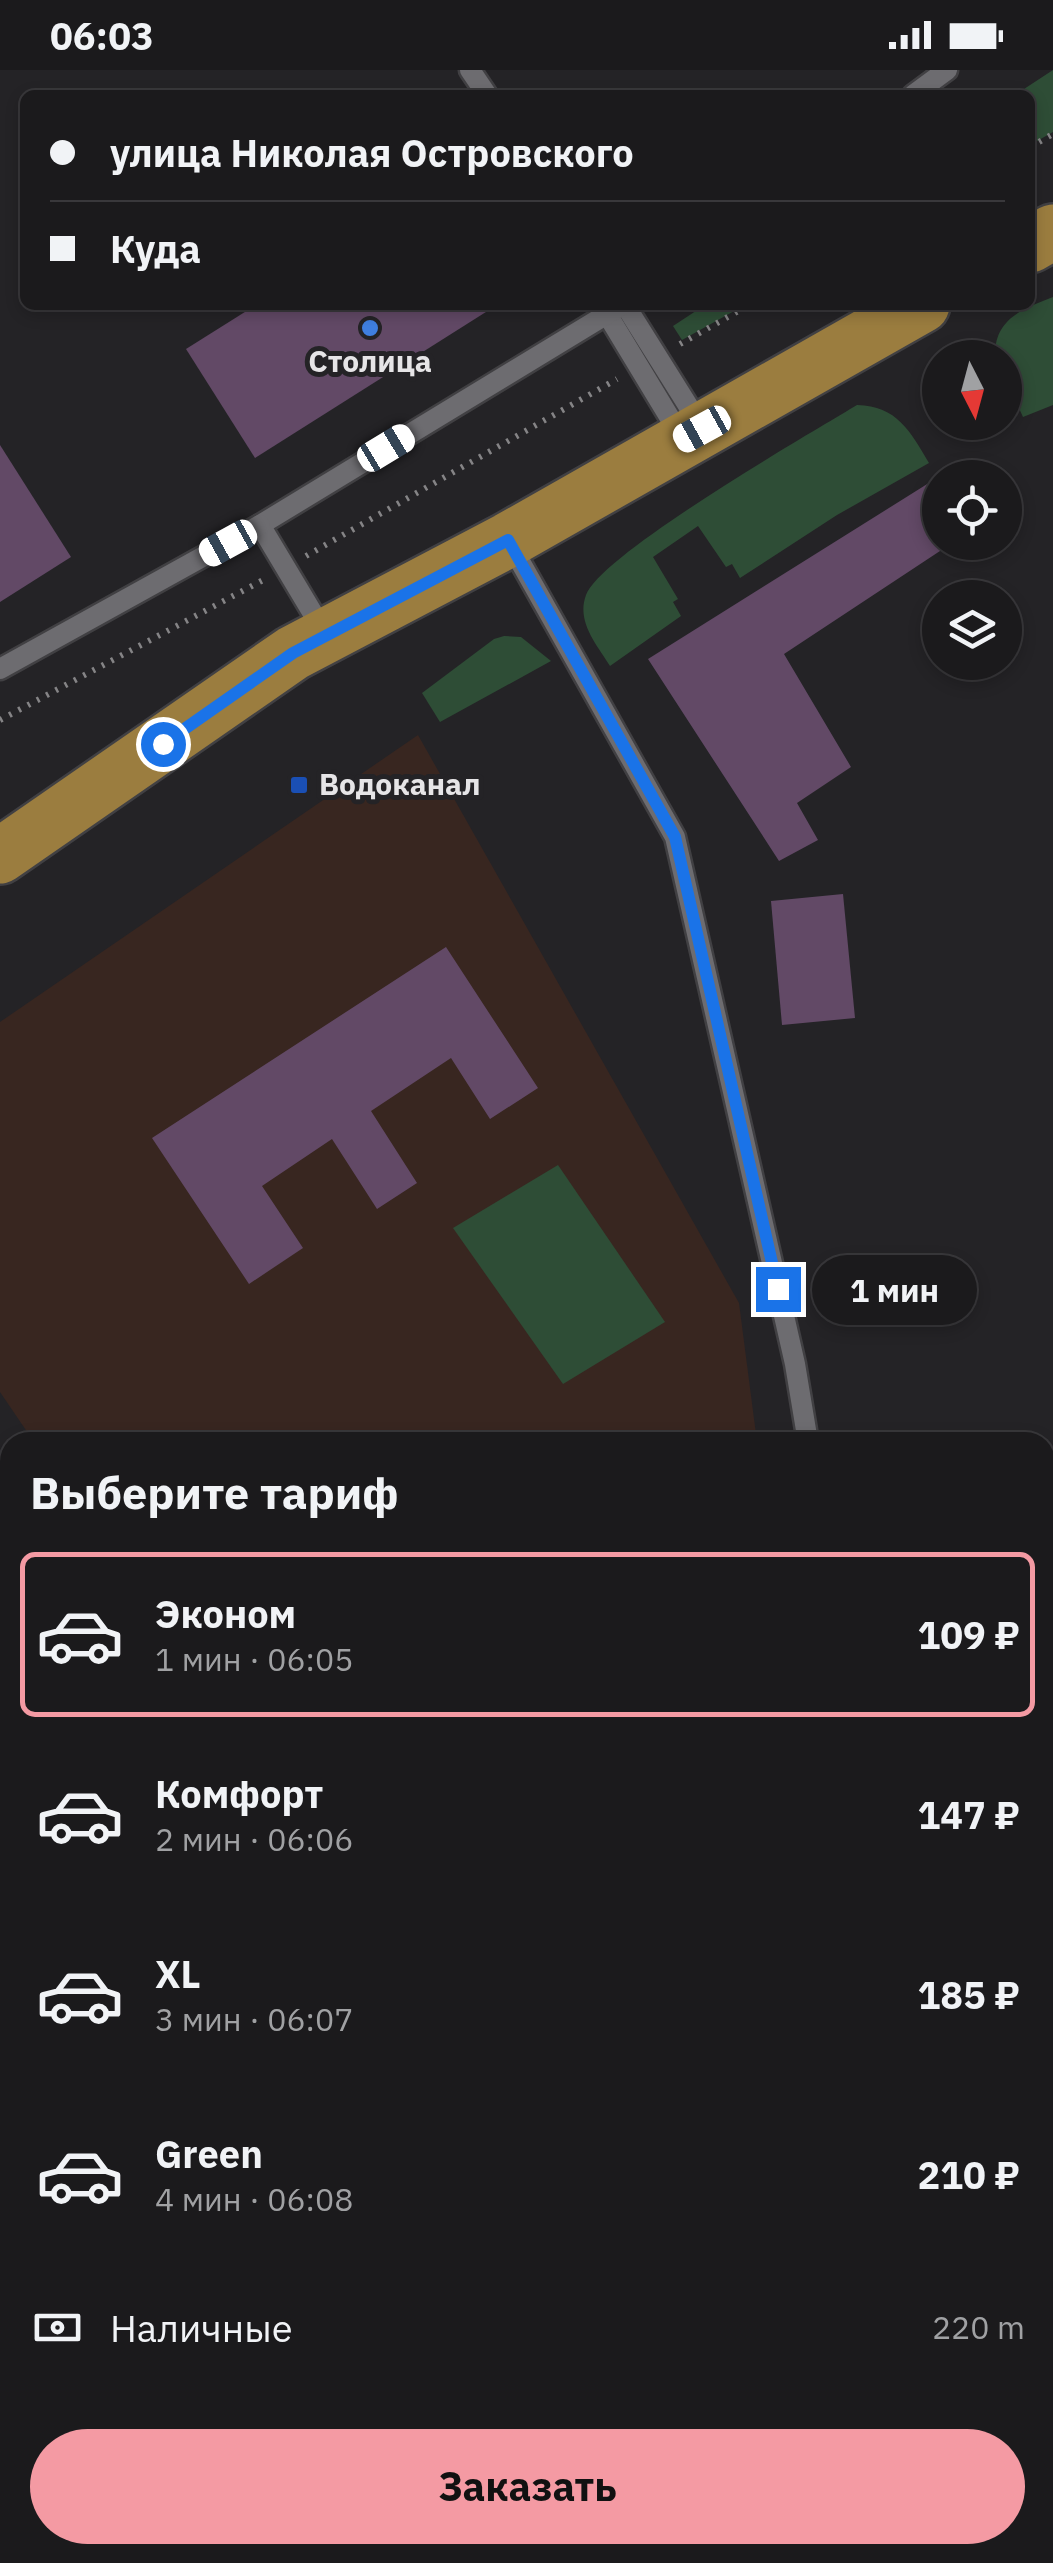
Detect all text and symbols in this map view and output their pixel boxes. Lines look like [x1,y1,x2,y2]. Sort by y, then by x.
text: 06:03 [50,11,154,60]
text: улица Николая Островского [110,128,634,177]
text: Куда [110,224,201,273]
marker: Столица [359,317,381,339]
north arrow [922,340,1022,440]
map controls [922,340,1022,680]
place label: Столица [308,341,432,380]
car [668,401,736,457]
car [353,420,419,476]
button: locate [922,460,1022,560]
car [194,515,262,571]
button: layers [922,580,1022,680]
route start [141,722,186,767]
place label: Водоканал [319,764,481,803]
marker: Водоканал [288,774,310,796]
callout: 1 мин [813,1254,978,1324]
route end [756,1267,801,1312]
text: 1 мин [850,1269,939,1311]
text: Выберите тариф [30,1463,399,1521]
text: Эконом [155,1589,296,1638]
icon: car [35,1590,125,1680]
text: 109 ₽ [918,1610,1020,1659]
text: 1 мин · 06:05 [155,1638,353,1680]
text: Комфорт [155,1769,323,1818]
icon: car [35,1770,125,1860]
text: 147 ₽ [918,1790,1020,1839]
text: 2 мин · 06:06 [155,1818,353,1860]
text: XL [155,1949,201,1998]
icon: car [35,1950,125,2040]
text: 185 ₽ [918,1970,1020,2019]
text: 3 мин · 06:07 [155,1998,353,2040]
text: Green [155,2129,263,2178]
icon: car [35,2130,125,2220]
text: 210 ₽ [918,2150,1020,2199]
text: 4 мин · 06:08 [155,2178,353,2220]
icon: cash [30,2300,85,2355]
text: Наличные [110,2303,293,2352]
text: 220 m [932,2306,1025,2348]
button: Заказать [30,2429,1025,2544]

